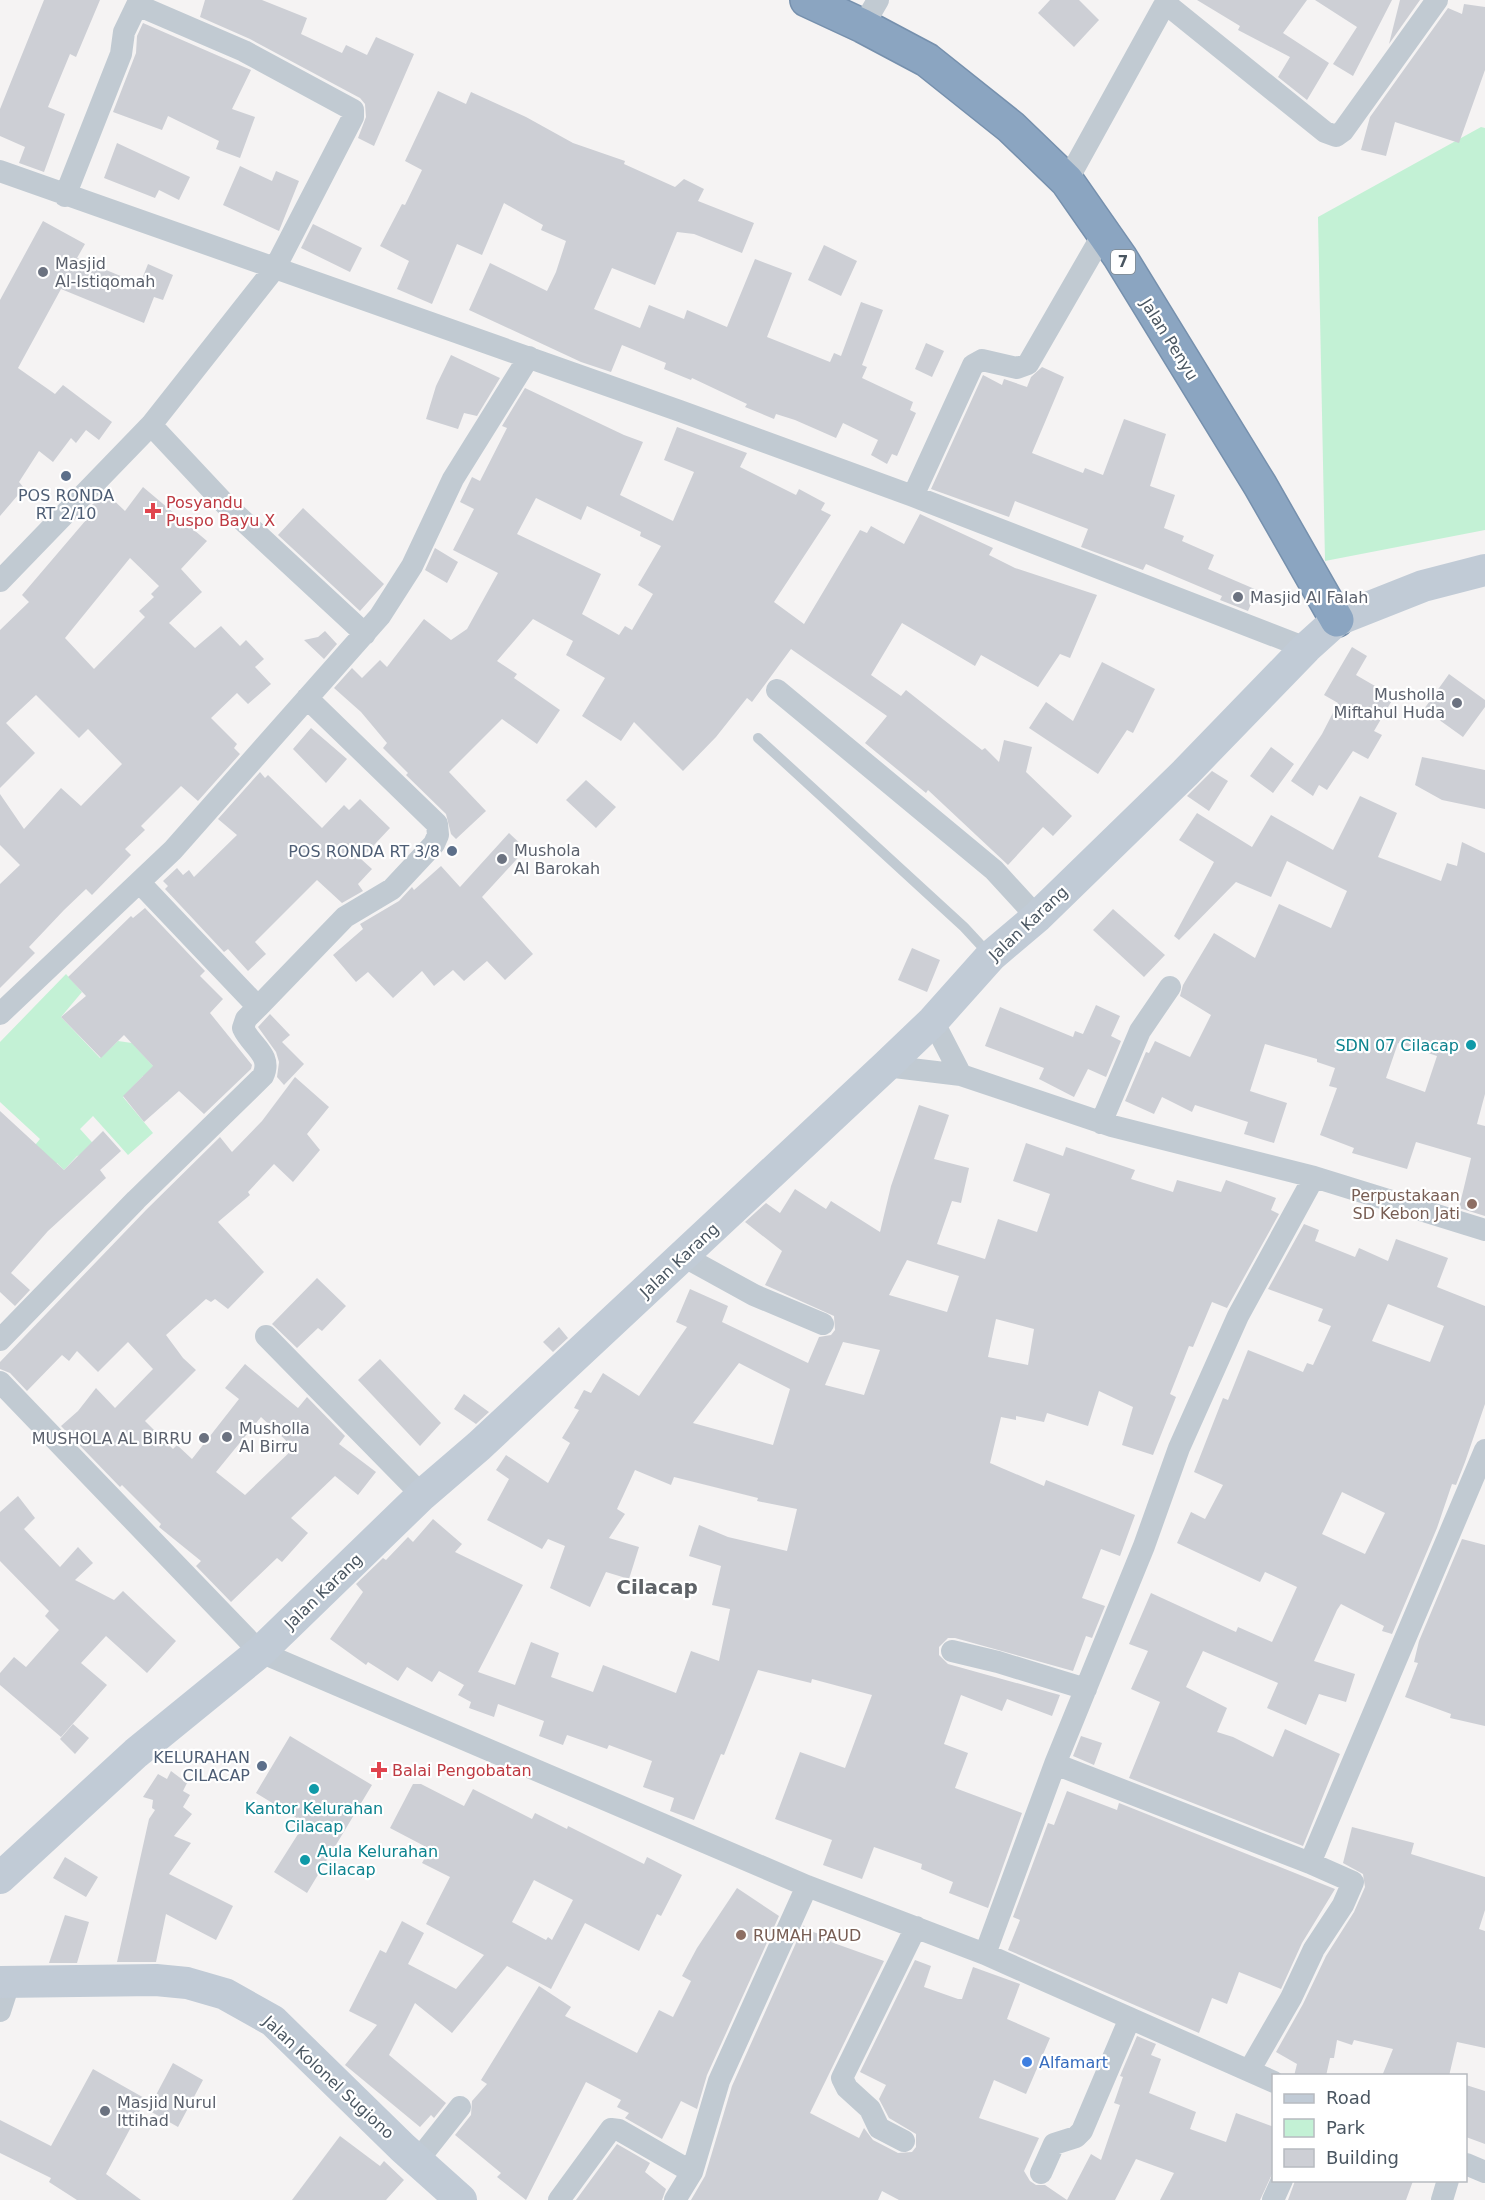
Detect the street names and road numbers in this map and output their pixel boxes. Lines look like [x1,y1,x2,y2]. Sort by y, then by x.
road number: 7 [1111,250,1135,274]
street label: Jalan Penyu [1136,294,1202,384]
street label: Jalan Karang [984,882,1072,965]
street label: Jalan Karang [635,1219,723,1302]
street label: Jalan Karang [280,1550,366,1634]
street label: Jalan Kolonel Sugiono [259,2011,398,2143]

